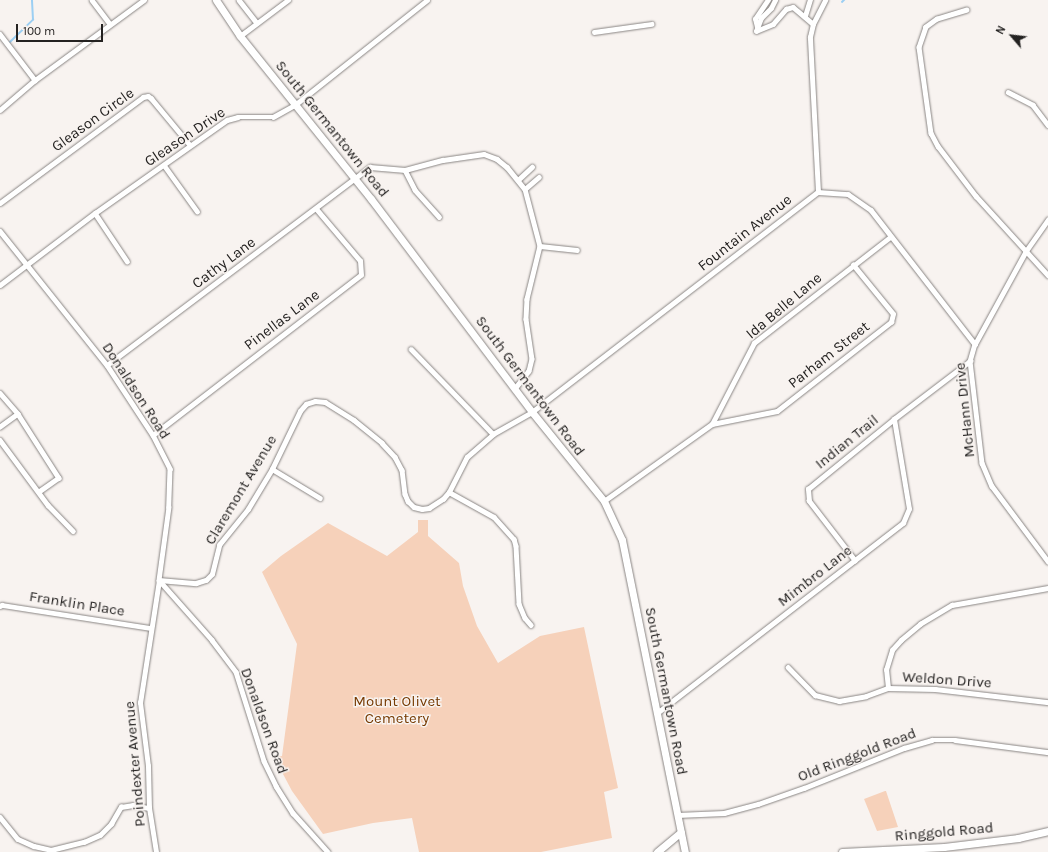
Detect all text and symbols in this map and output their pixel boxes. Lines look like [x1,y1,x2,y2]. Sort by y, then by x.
scale bar [18,16,105,42]
north arrow [992,16,1032,56]
text: 100 m [23,24,55,38]
text: N [993,24,1009,37]
street label: South Germantown Road [271,57,393,201]
street label: Gleason Circle [48,84,138,156]
street label: Gleason Drive [141,103,229,171]
street label: Fountain Avenue [694,191,796,275]
street label: Cathy Lane [189,233,259,293]
street label: Ida Belle Lane [742,269,826,343]
street label: Pinellas Lane [241,286,323,354]
street label: South Germantown Road [471,312,589,460]
street label: Parham Street [785,318,873,392]
street label: Donaldson Road [98,339,174,443]
street label: McHann Drive [951,362,979,458]
street label: Indian Trail [812,411,882,473]
street label: Claremont Avenue [201,432,281,548]
street label: Mimbro Lane [774,541,856,611]
street label: Franklin Place [28,588,126,620]
street label: South Germantown Road [641,606,691,776]
street label: Donaldson Road [236,665,292,777]
street label: Weldon Drive [902,668,992,692]
park label: Mount Olivet Cemetery [353,692,441,727]
street label: Poindexter Avenue [121,700,149,828]
street label: Old Ringgold Road [795,724,919,786]
street label: Ringgold Road [894,819,994,845]

